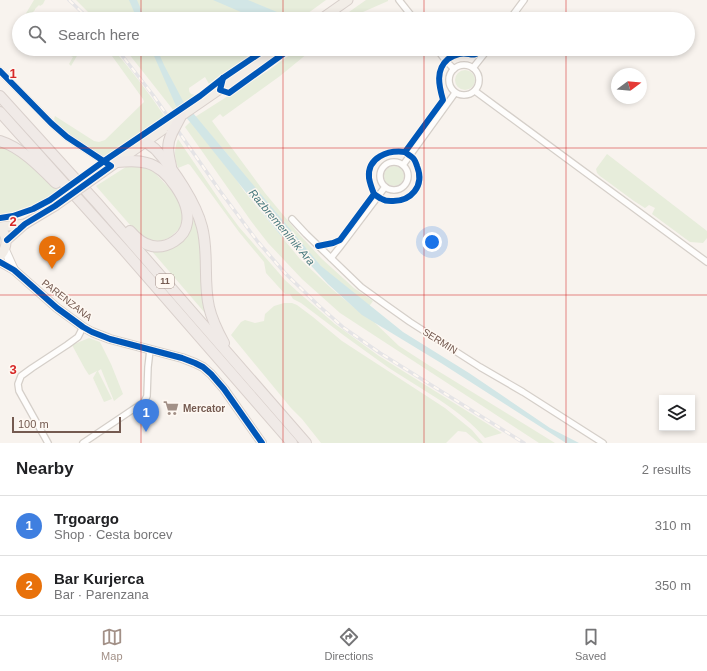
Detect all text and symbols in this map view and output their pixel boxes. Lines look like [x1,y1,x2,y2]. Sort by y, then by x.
search box [12,12,695,56]
icon: search [26,23,48,45]
text: Search here [58,26,140,43]
text: 1 [9,66,17,81]
north arrow [611,68,647,104]
water label: Razbremenilnik Ara [247,187,317,267]
text: 2 [9,214,17,229]
your location [422,232,442,252]
pin: 2 [39,236,65,269]
road number: 11 [156,274,174,288]
street label: PARENZANA [40,277,94,323]
street label: SERMIN [421,326,459,356]
text: 3 [9,362,17,377]
map controls [659,395,695,431]
button: layers [659,395,695,431]
pin: 1 [133,399,159,432]
supermarket icon: Mercator [162,399,180,417]
place label: Mercator [183,403,225,414]
scale bar [12,415,121,434]
text: 100 m [18,418,49,430]
text: Nearby [16,459,74,478]
text: 2 results [642,462,691,477]
text: Trgoargo [54,510,119,527]
text: 1 [25,518,33,533]
text: 310 m [655,518,691,533]
text: Shop · Cesta borcev [54,527,173,542]
text: Bar Kurjerca [54,570,144,587]
text: 2 [25,578,33,593]
text: 350 m [655,578,691,593]
text: Bar · Parenzana [54,587,149,602]
tab: Map [101,626,123,662]
tab: Directions [324,626,373,662]
tab: Saved [575,626,606,662]

